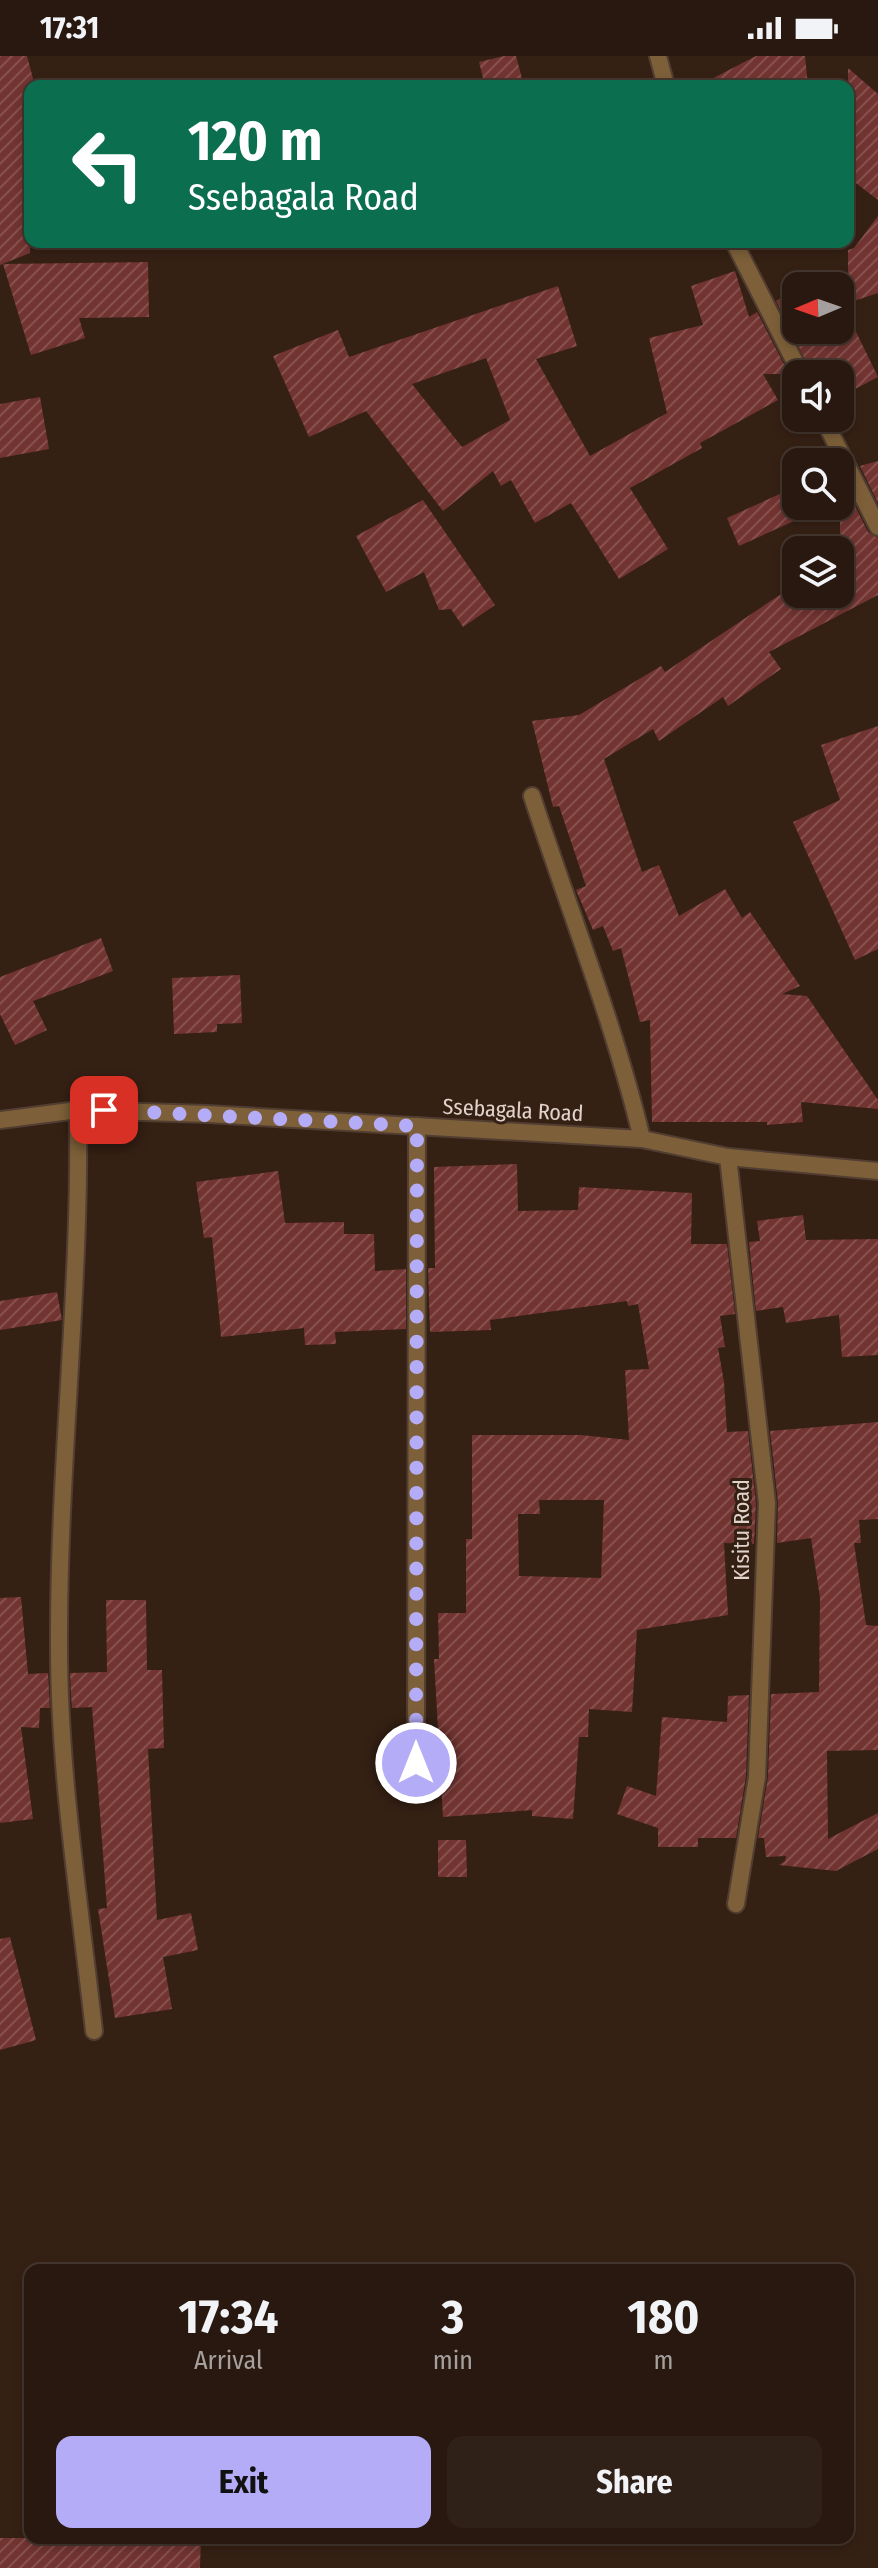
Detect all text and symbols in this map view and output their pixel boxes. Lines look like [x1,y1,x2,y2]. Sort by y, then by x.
text: 17:31 [40,10,99,46]
text: 120 m [188,108,323,175]
icon: left [56,112,160,216]
text: Ssebagala Road [188,176,419,220]
north arrow [782,272,854,344]
map controls [782,272,854,608]
button: sound [782,360,854,432]
button: search [782,448,854,520]
button: layers [782,536,854,608]
pin [70,1076,138,1144]
icon: arrive [82,1088,126,1132]
street label: Ssebagala Road [442,1093,584,1127]
street label: Kisitu Road [728,1479,755,1581]
position arrow [374,1721,458,1805]
text: 17:34 [179,2288,278,2346]
text: 3 [442,2288,464,2346]
text: 180 [628,2288,699,2346]
text: Arrival [194,2345,263,2376]
text: min [433,2345,473,2376]
text: m [654,2345,674,2376]
button: Exit [56,2436,431,2528]
button: Share [447,2436,822,2528]

